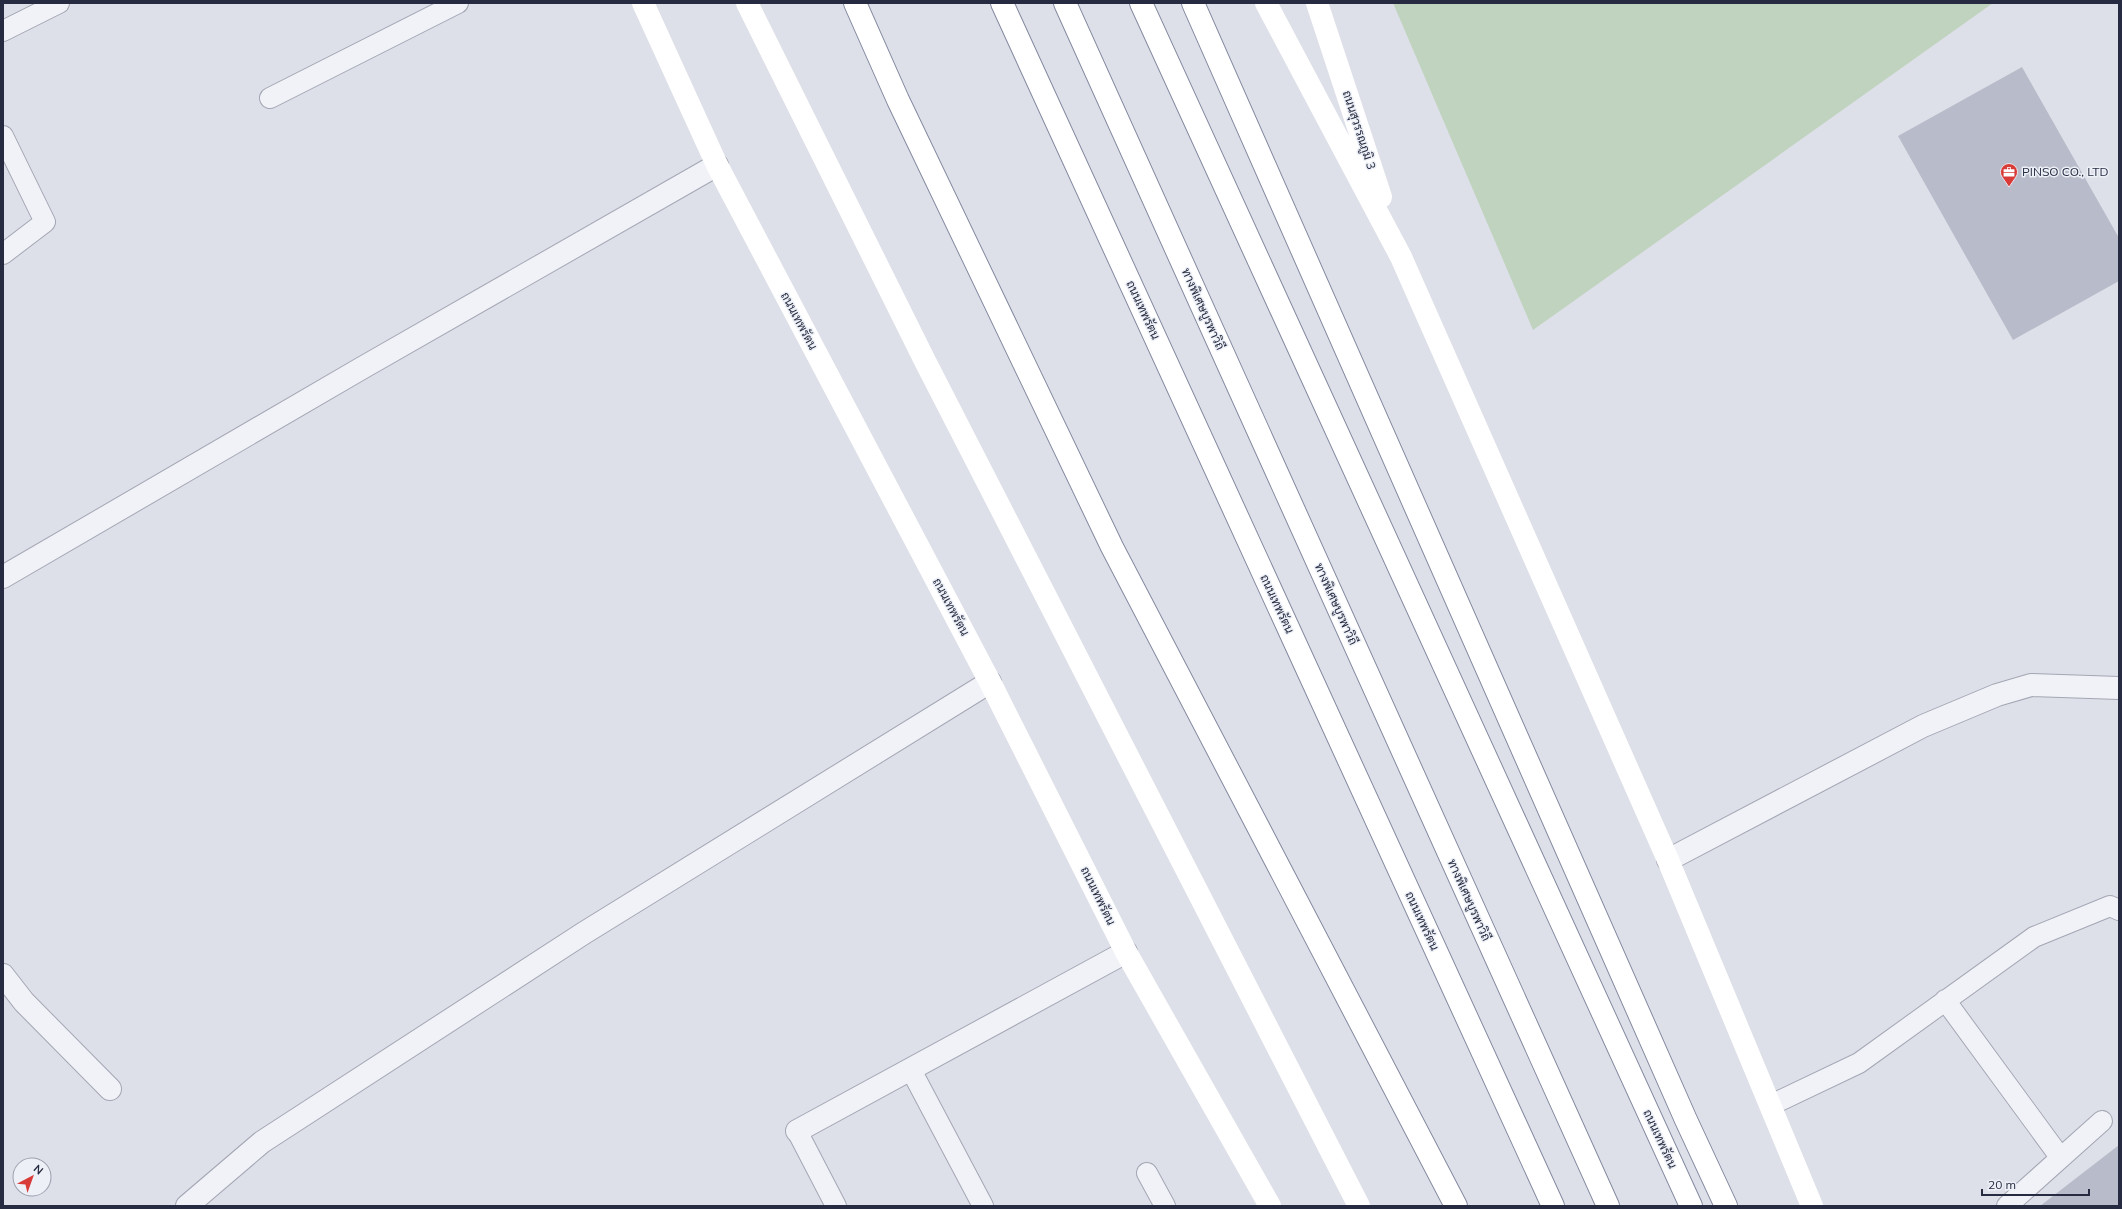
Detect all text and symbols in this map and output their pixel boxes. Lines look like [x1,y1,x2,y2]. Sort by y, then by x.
street label: ถนนสุวรรณภูมิ 3 [1338,89,1379,172]
office icon: PINSO CO., LTD [1999,162,2019,187]
place label: PINSO CO., LTD [2022,164,2108,179]
street label: ทางพิเศษบูรพาวิถี [1178,266,1228,352]
street label: ถนนเทพรัตน [1123,278,1164,342]
street label: ถนนเทพรัตน [778,289,821,353]
street label: ทางพิเศษบูรพาวิถี [1311,561,1361,647]
street label: ถนนเทพรัตน [1257,572,1298,636]
street label: ถนนเทพรัตน [930,575,973,639]
street label: ทางพิเศษบูรพาวิถี [1444,857,1494,943]
street label: ถนนเทพรัตน [1078,864,1119,928]
street label: ถนนเทพรัตน [1402,889,1443,953]
street label: ถนนเทพรัตน [1640,1107,1681,1171]
north arrow [12,1157,52,1197]
text: N [31,1161,46,1177]
scale bar [1982,1171,2089,1197]
text: 20 m [1988,1177,2016,1192]

